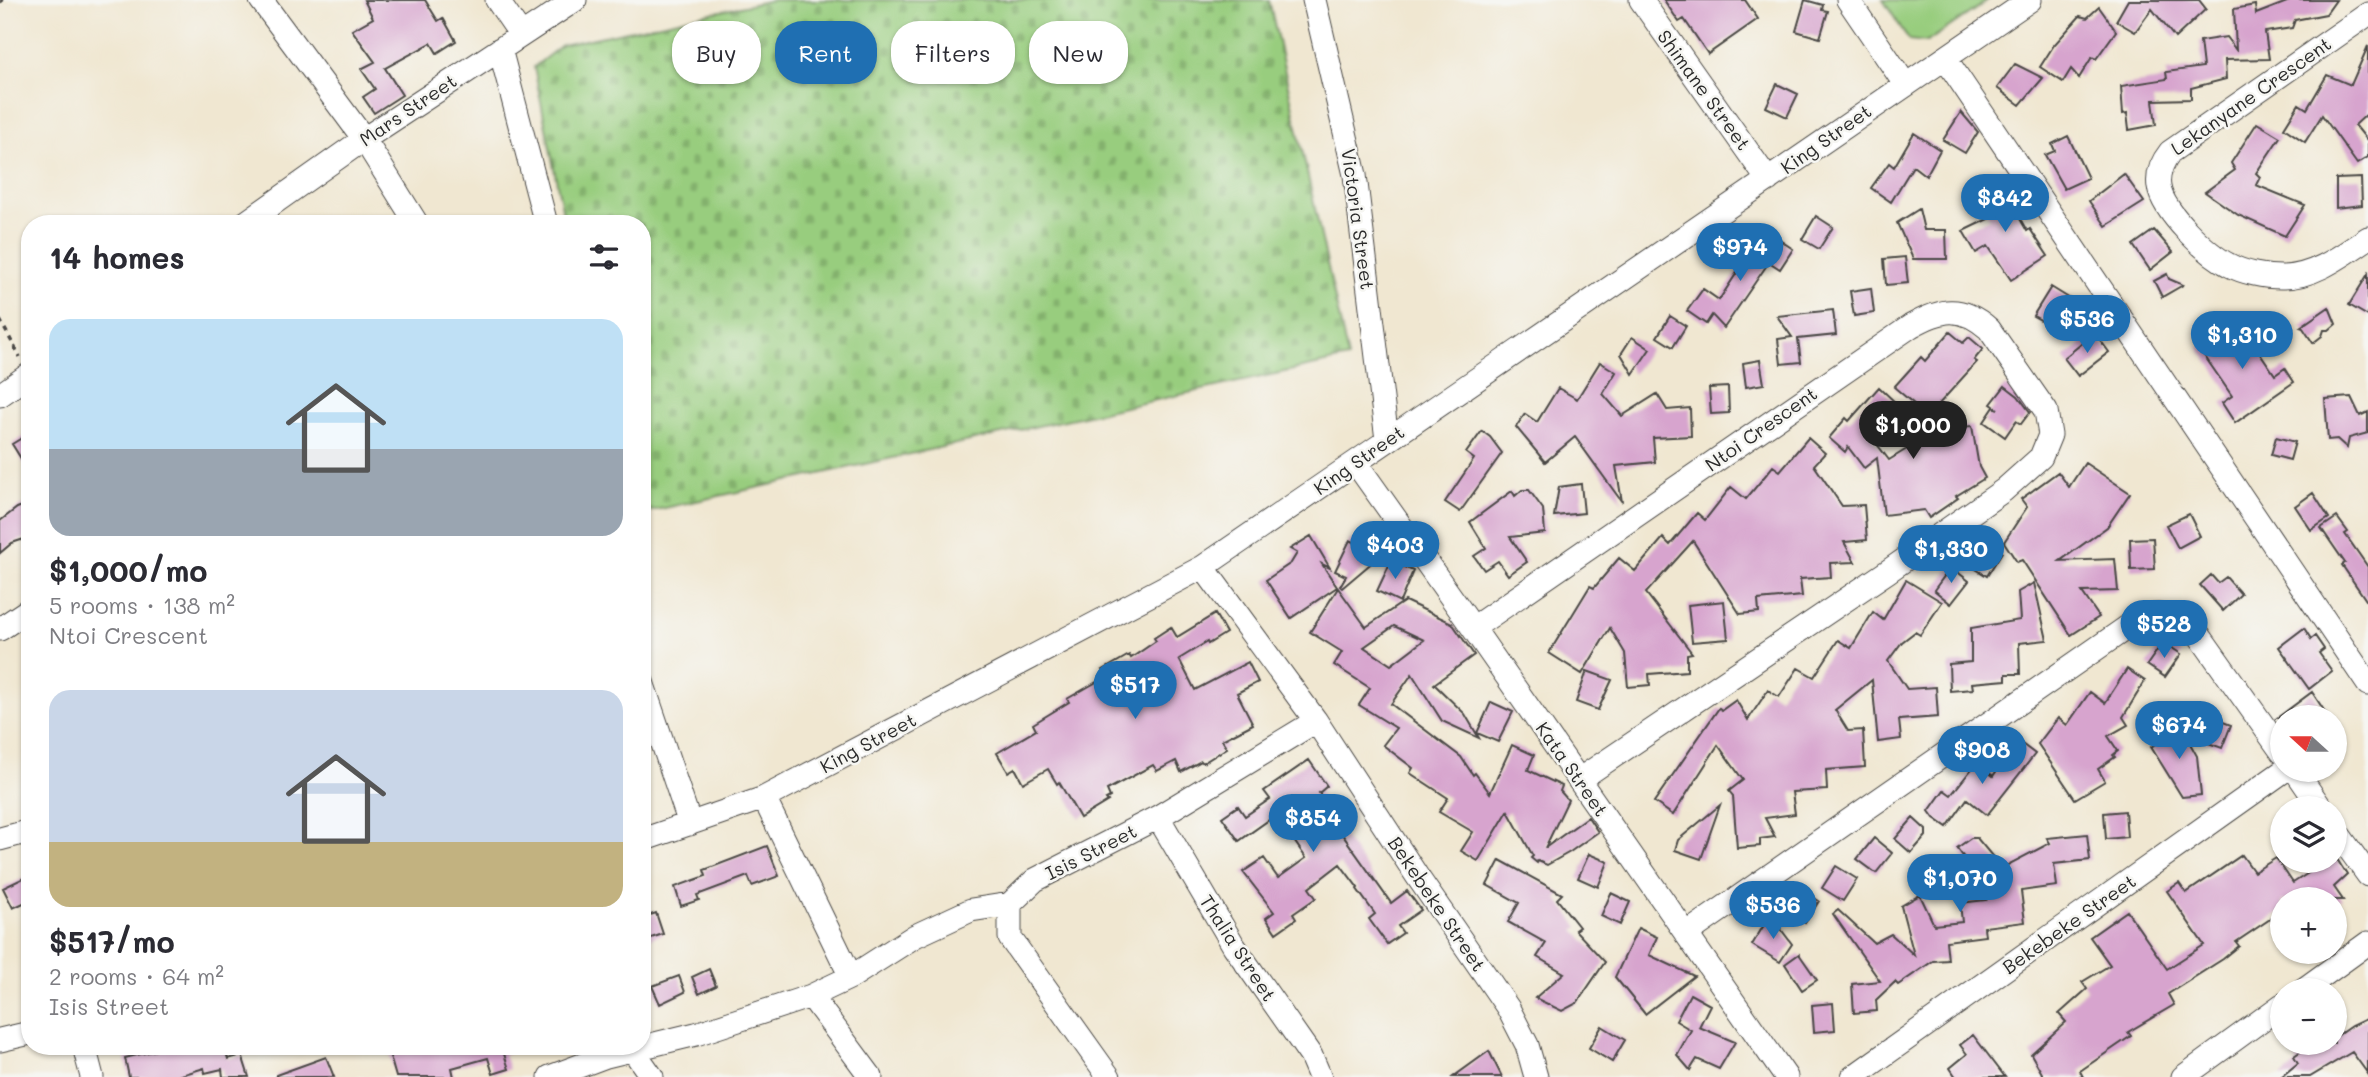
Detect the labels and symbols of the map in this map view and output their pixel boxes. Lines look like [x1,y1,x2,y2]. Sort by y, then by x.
street label: Shimane Street [1652,24,1757,155]
street label: Lekanyane Crescent [2166,31,2336,160]
street label: Mars Street [354,68,461,151]
street label: King Street [1775,98,1876,179]
street label: Victoria Street [1336,147,1381,291]
pin: $842 [1964,174,2046,234]
pin: $974 [1699,224,1781,283]
pin: $536 [2046,296,2128,355]
pin: $1,310 [2185,312,2299,371]
street label: Ntoi Crescent [1700,381,1822,477]
pin: $1,000 [1856,402,1970,461]
street label: King Street [1308,419,1409,500]
pin: $403 [1354,522,1436,581]
pin: $1,330 [1894,526,2008,585]
pin: $528 [2123,600,2205,660]
pin: $517 [1094,662,1176,721]
pin: $674 [2138,702,2220,761]
north arrow [2270,705,2347,782]
street label: King Street [815,707,920,778]
street label: Kata Street [1531,716,1614,821]
pin: $908 [1941,726,2023,786]
pin: $854 [1272,794,1354,854]
street label: Isis Street [1041,818,1141,885]
street label: Bekebeke Street [1383,831,1492,976]
pin: $1,070 [1903,855,2017,914]
street label: Bekebeke Street [1997,868,2140,979]
pin: $536 [1732,881,1814,941]
street label: Thalia Street [1195,890,1282,1006]

